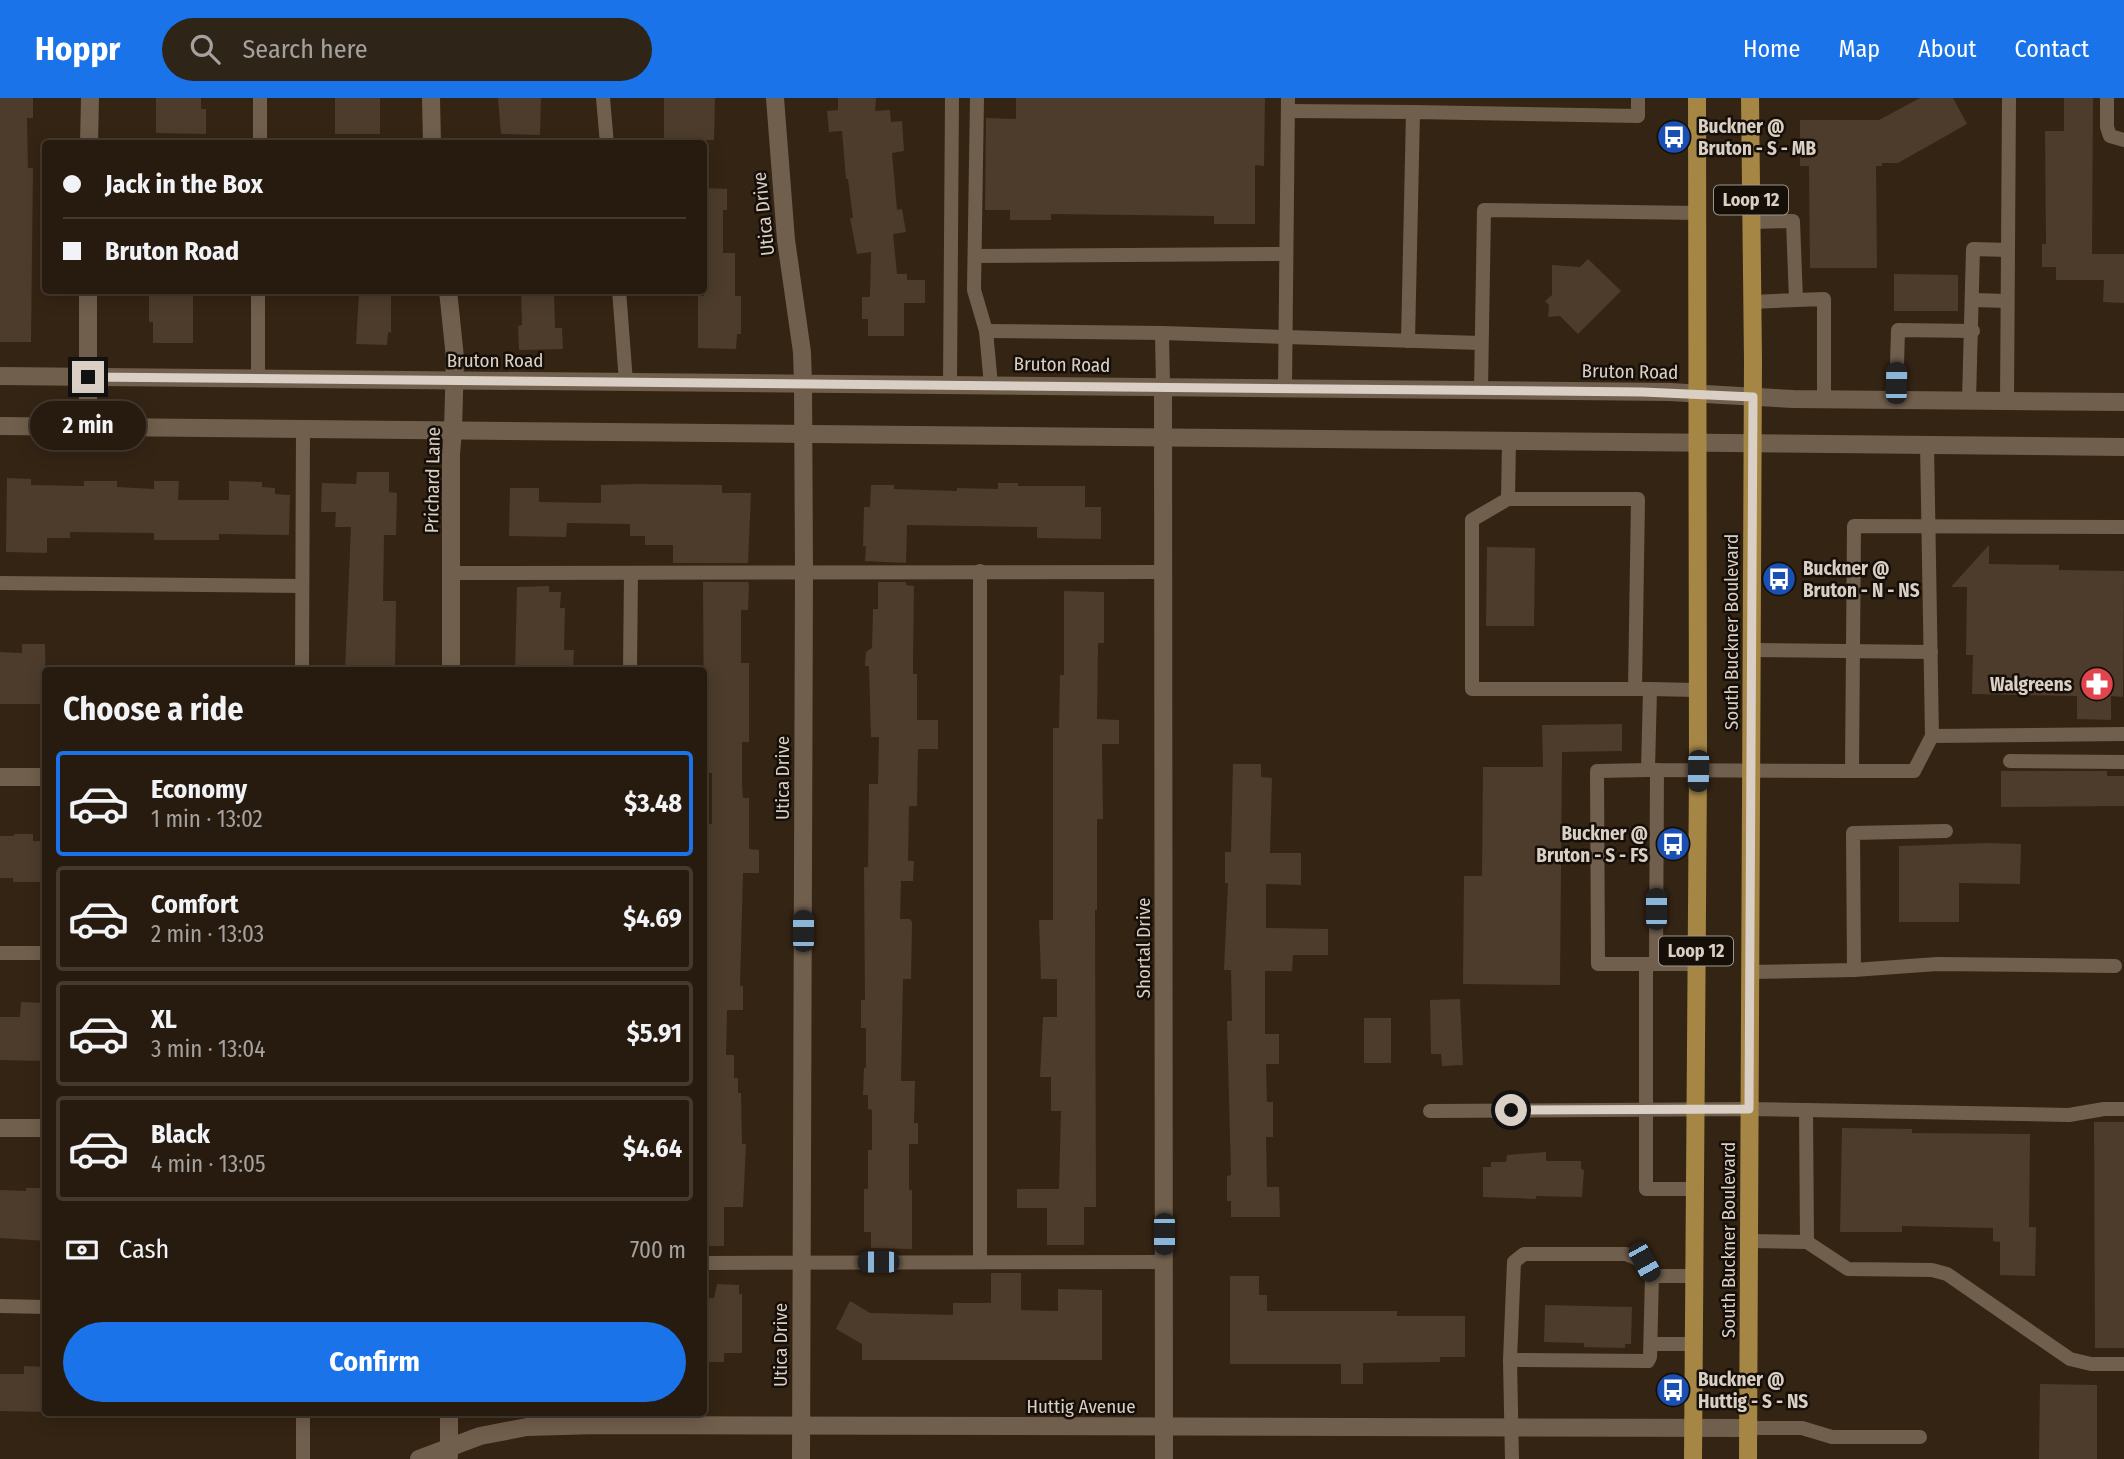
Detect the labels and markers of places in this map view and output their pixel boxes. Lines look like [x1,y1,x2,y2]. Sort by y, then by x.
place label: Buckner @ Bruton - S - MB [1698,115,1816,160]
bus stop icon: Buckner @ Bruton - S - MB [1655,118,1693,156]
place label: Buckner @ Bruton - N - NS [1803,557,1920,602]
bus stop icon: Buckner @ Bruton - N - NS [1760,560,1798,598]
pharmacy icon: Walgreens [2078,665,2116,703]
place label: Walgreens [1990,673,2073,696]
place label: Buckner @ Bruton - S - FS [1536,822,1648,867]
bus stop icon: Buckner @ Bruton - S - FS [1654,825,1692,863]
place label: Buckner @ Huttig - S - NS [1698,1368,1808,1413]
bus stop icon: Buckner @ Huttig - S - NS [1654,1371,1692,1409]

